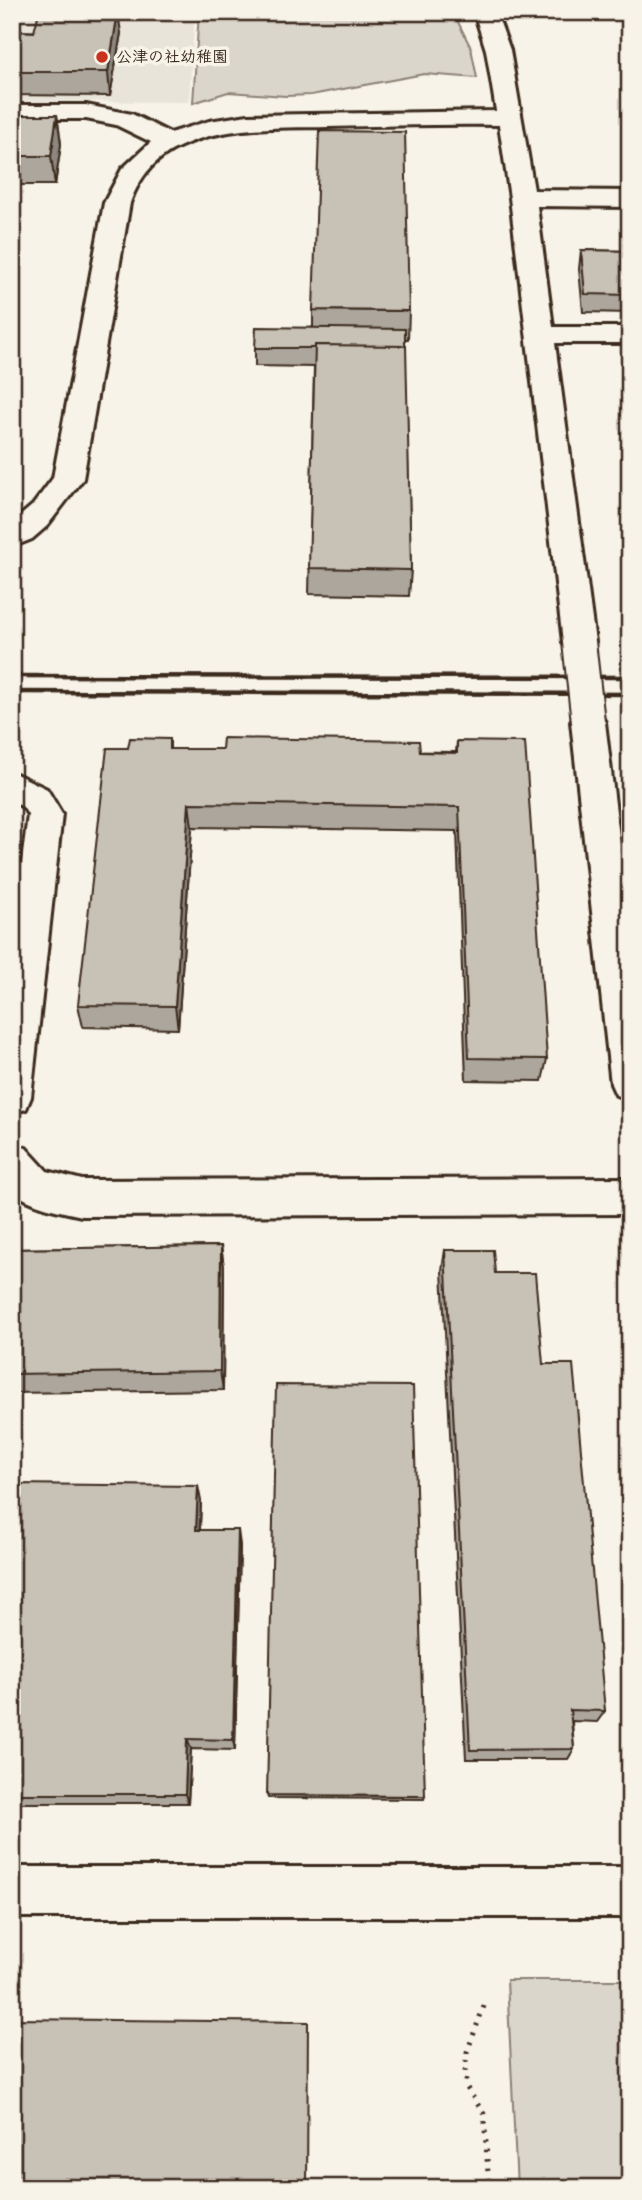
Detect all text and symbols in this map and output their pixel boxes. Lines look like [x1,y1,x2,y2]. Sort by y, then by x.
place label: 公津の社幼稚園 [116,45,228,70]
marker: 公津の社幼稚園 [94,49,110,65]

